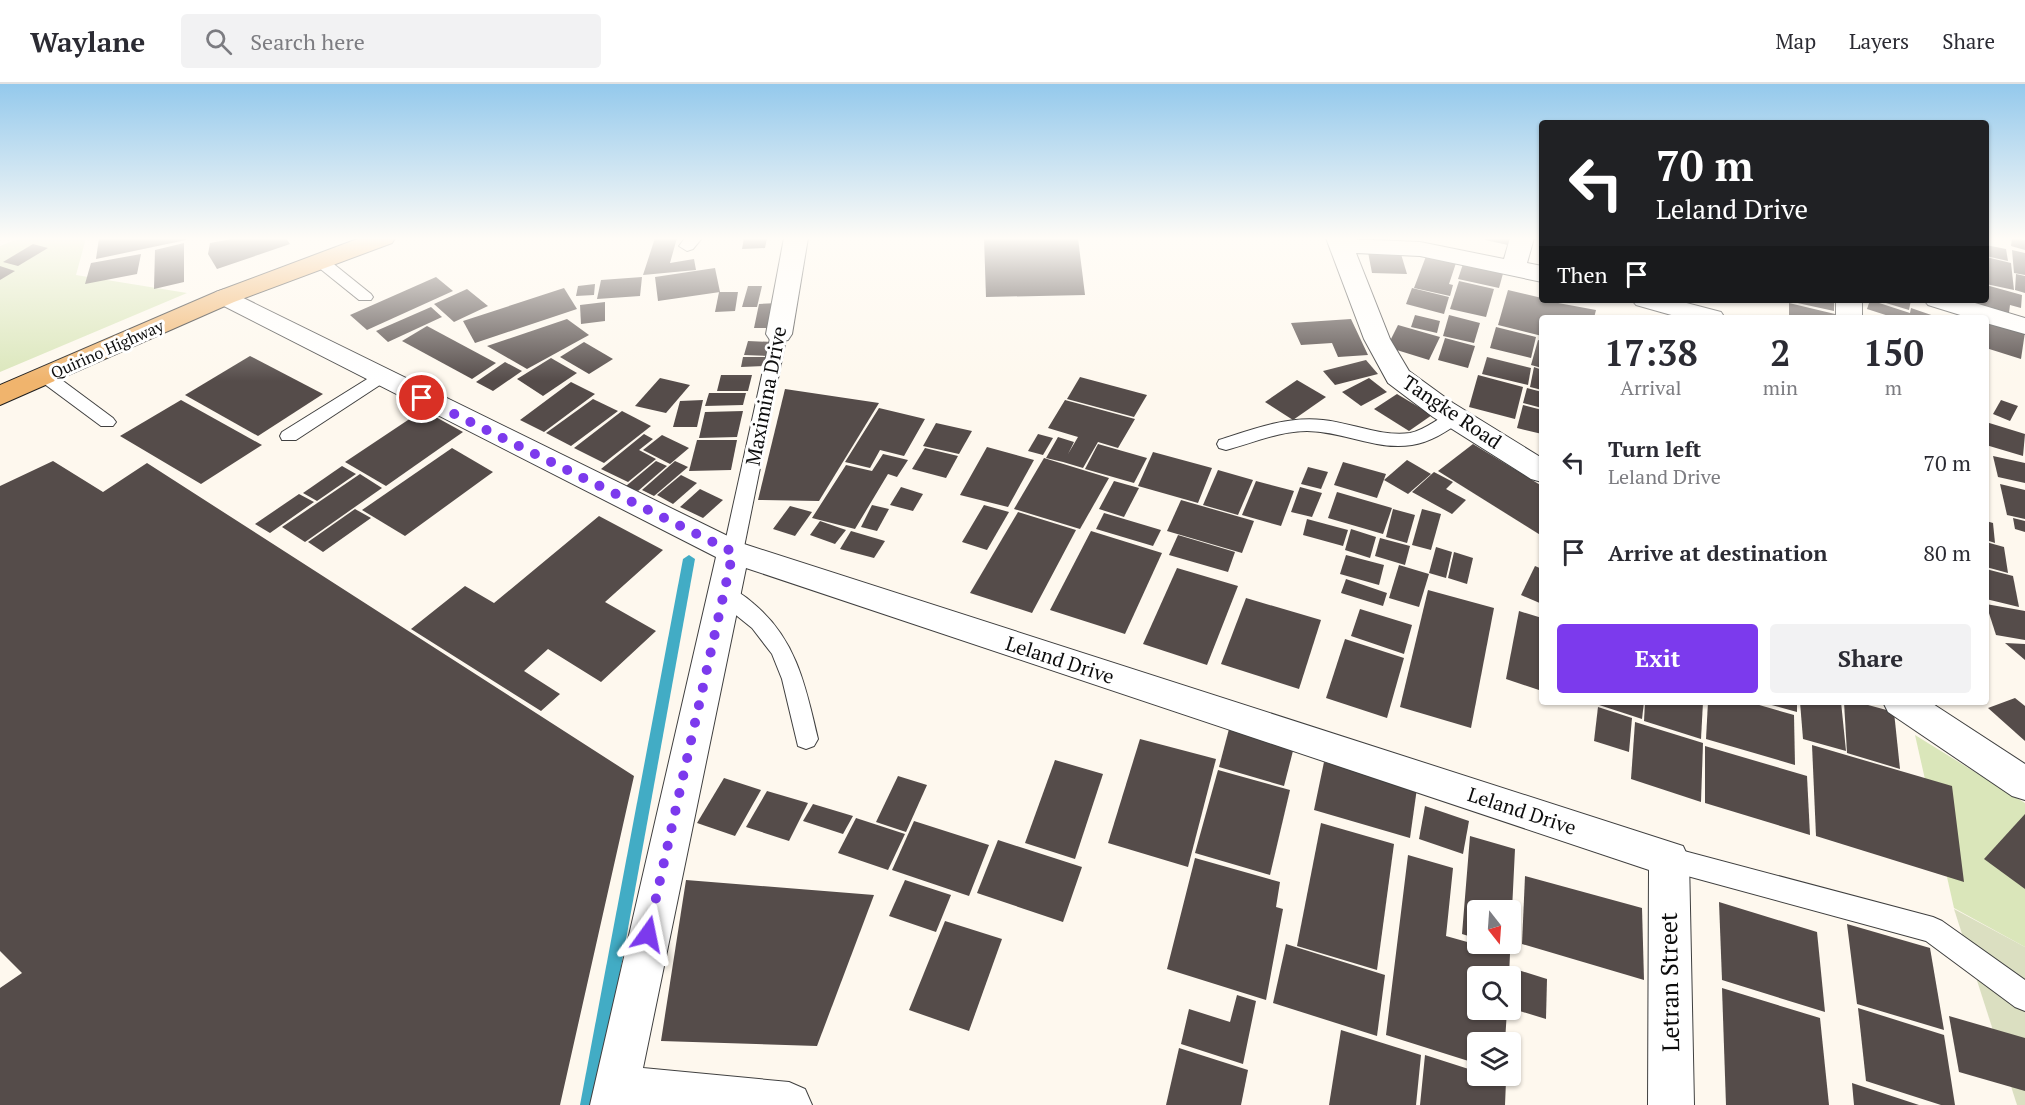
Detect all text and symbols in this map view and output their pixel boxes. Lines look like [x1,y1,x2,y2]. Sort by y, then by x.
search box [181,14,601,68]
text: Waylane [30,23,145,60]
icon: search [202,25,235,58]
text: Search here [250,27,365,56]
text: Map [1775,27,1816,55]
text: Layers [1849,27,1909,55]
text: Share [1942,27,1995,55]
text: 70 m [1656,137,1754,193]
icon: left [1557,144,1635,222]
text: Leland Drive [1656,191,1808,227]
icon: arrive [1620,258,1653,291]
text: Then [1557,260,1608,289]
street label: Quirino Highway [47,314,168,384]
street label: Maximina Drive [739,324,792,468]
text: 17:38 [1604,329,1698,376]
text: 2 [1770,329,1791,376]
text: 150 [1863,329,1924,376]
street label: Tangke Road [1398,369,1507,455]
pin [396,372,447,423]
text: Arrival [1620,374,1682,401]
text: min [1763,374,1798,401]
text: m [1885,374,1902,401]
icon: arrive [405,381,438,414]
text: Turn left [1608,434,1701,463]
icon: left [1557,446,1590,479]
text: 70 m [1923,448,1971,477]
text: Leland Drive [1608,463,1721,490]
icon: arrive [1557,536,1590,569]
text: Arrive at destination [1608,538,1827,567]
text: 80 m [1923,538,1971,567]
button: Exit [1557,624,1758,693]
button: Share [1770,624,1971,693]
street label: Leland Drive [1002,629,1118,690]
street label: Leland Drive [1464,780,1580,841]
north arrow [1467,900,1521,954]
map controls [1467,900,1521,1086]
position arrow [616,902,680,966]
street label: Letran Street [1652,912,1686,1052]
button: search [1467,966,1521,1020]
button: layers [1467,1032,1521,1086]

